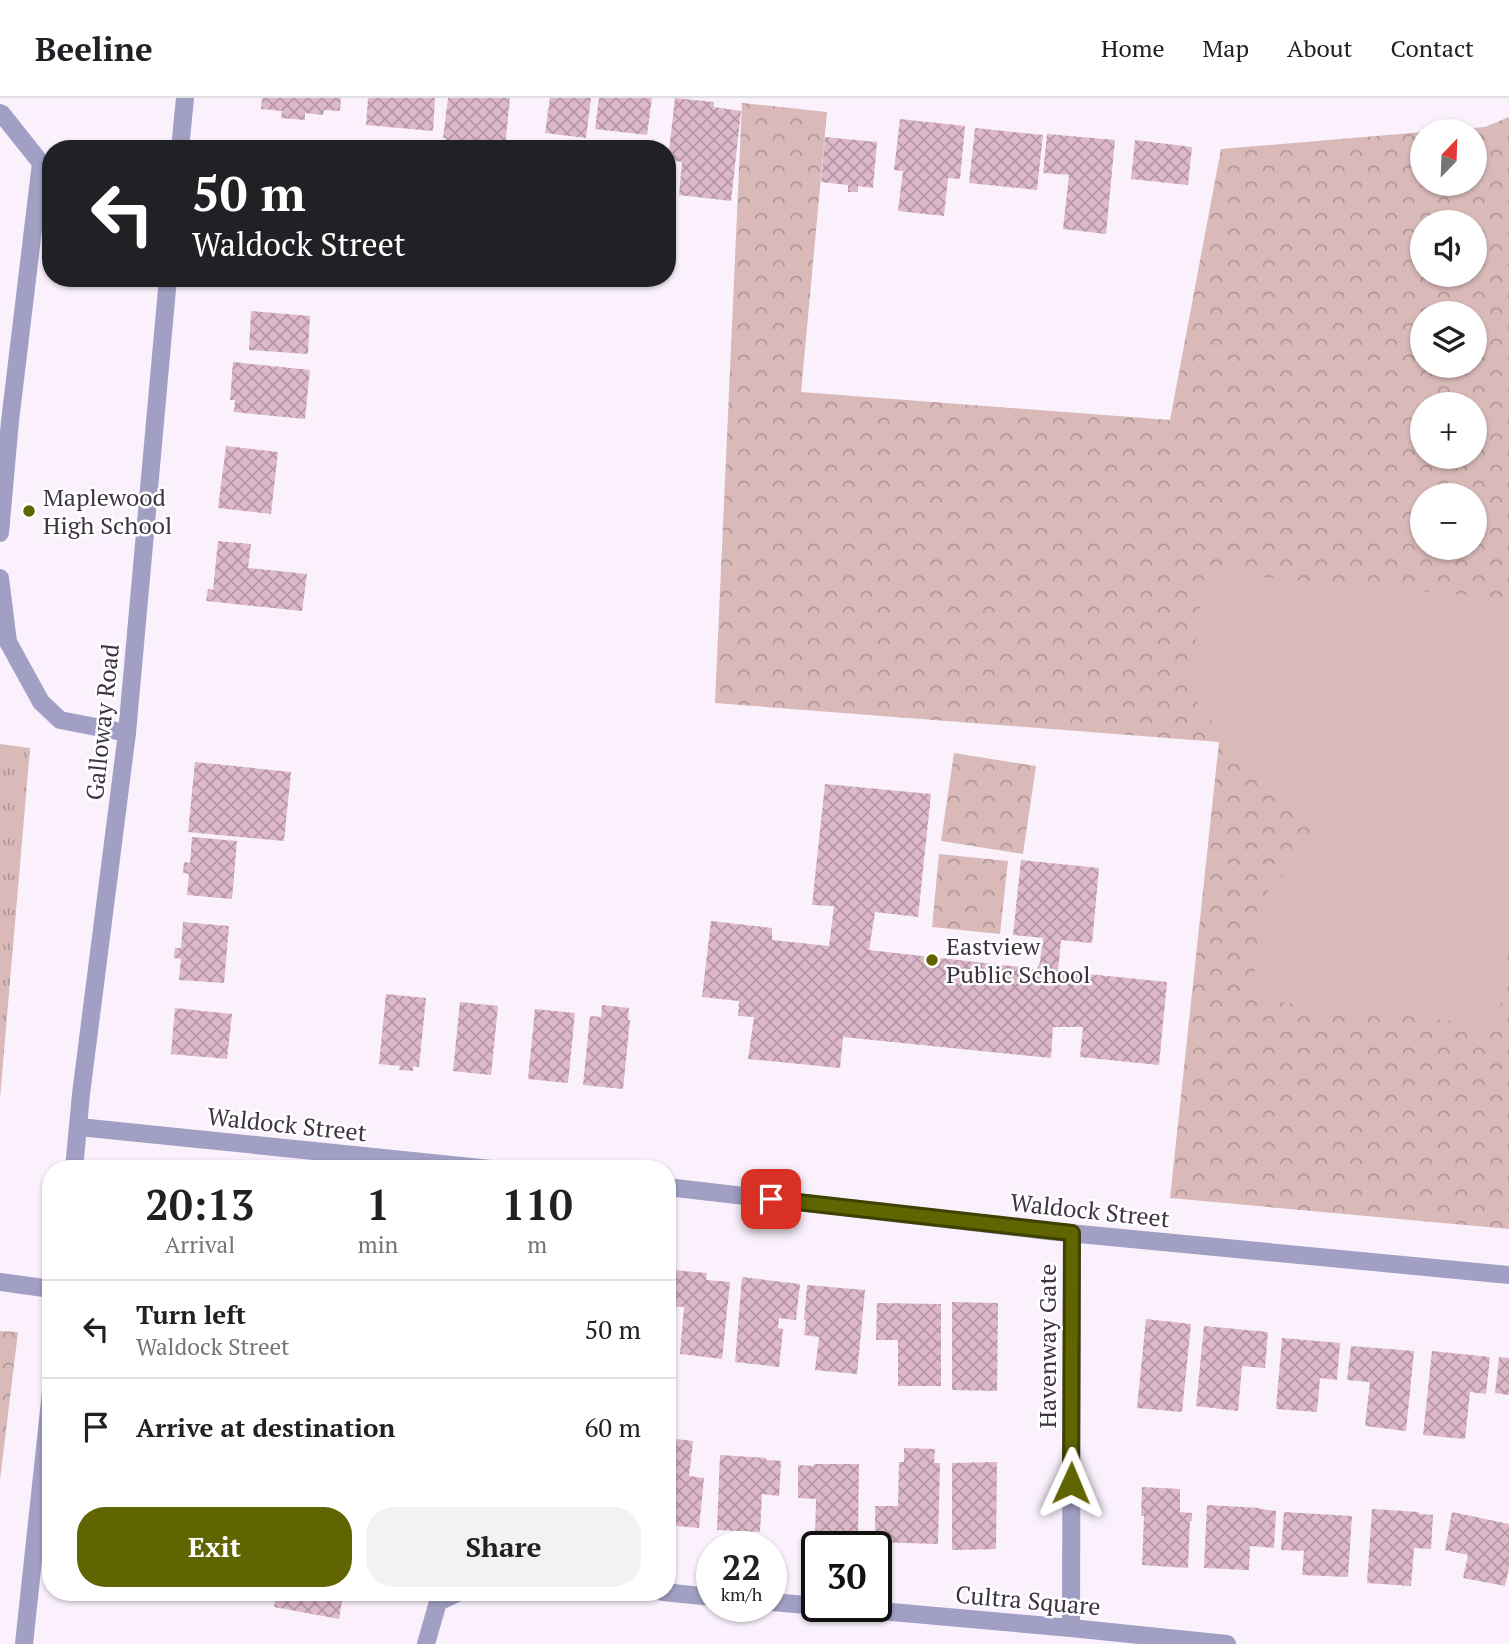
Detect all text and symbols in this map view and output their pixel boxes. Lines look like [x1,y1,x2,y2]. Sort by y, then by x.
text: Beeline [35,27,153,70]
text: Home [1101,32,1165,64]
text: Map [1203,32,1249,64]
text: About [1287,32,1353,64]
text: Contact [1391,32,1474,64]
north arrow [1410,119,1488,196]
map controls [1410,119,1487,560]
text: 50 m [192,160,306,225]
icon: left [77,168,168,259]
button: sound [1410,210,1487,287]
text: Waldock Street [192,223,406,265]
button: layers [1410,301,1487,378]
button: + [1410,392,1487,469]
place label: Maplewood High School [43,481,172,541]
button: − [1410,483,1487,560]
marker: Maplewood High School [21,503,37,519]
street label: Galloway Road [78,642,126,802]
place label: Eastview Public School [946,930,1091,990]
marker: Eastview Public School [924,952,940,968]
street label: Waldock Street [206,1100,368,1148]
pin [741,1169,801,1229]
text: 20:13 [145,1176,255,1232]
text: 1 [366,1176,390,1232]
text: 110 [502,1176,573,1232]
icon: arrive [752,1180,790,1218]
street label: Waldock Street [1009,1186,1171,1234]
text: Arrival [165,1229,235,1260]
text: min [358,1229,398,1260]
text: m [527,1229,547,1260]
street label: Havenway Gate [1031,1264,1063,1428]
text: Turn left [136,1297,246,1331]
icon: left [77,1310,115,1348]
text: 50 m [585,1312,641,1346]
text: Waldock Street [136,1331,290,1362]
icon: arrive [77,1408,115,1446]
text: Arrive at destination [136,1410,395,1444]
text: 60 m [585,1410,641,1444]
position arrow [1034,1446,1108,1520]
button: Exit [77,1507,352,1587]
button: Share [366,1507,641,1587]
speed limit sign: 30 [801,1531,892,1622]
text: 22 [722,1544,761,1590]
street label: Cultra Square [954,1578,1102,1622]
text: km/h [721,1582,762,1606]

